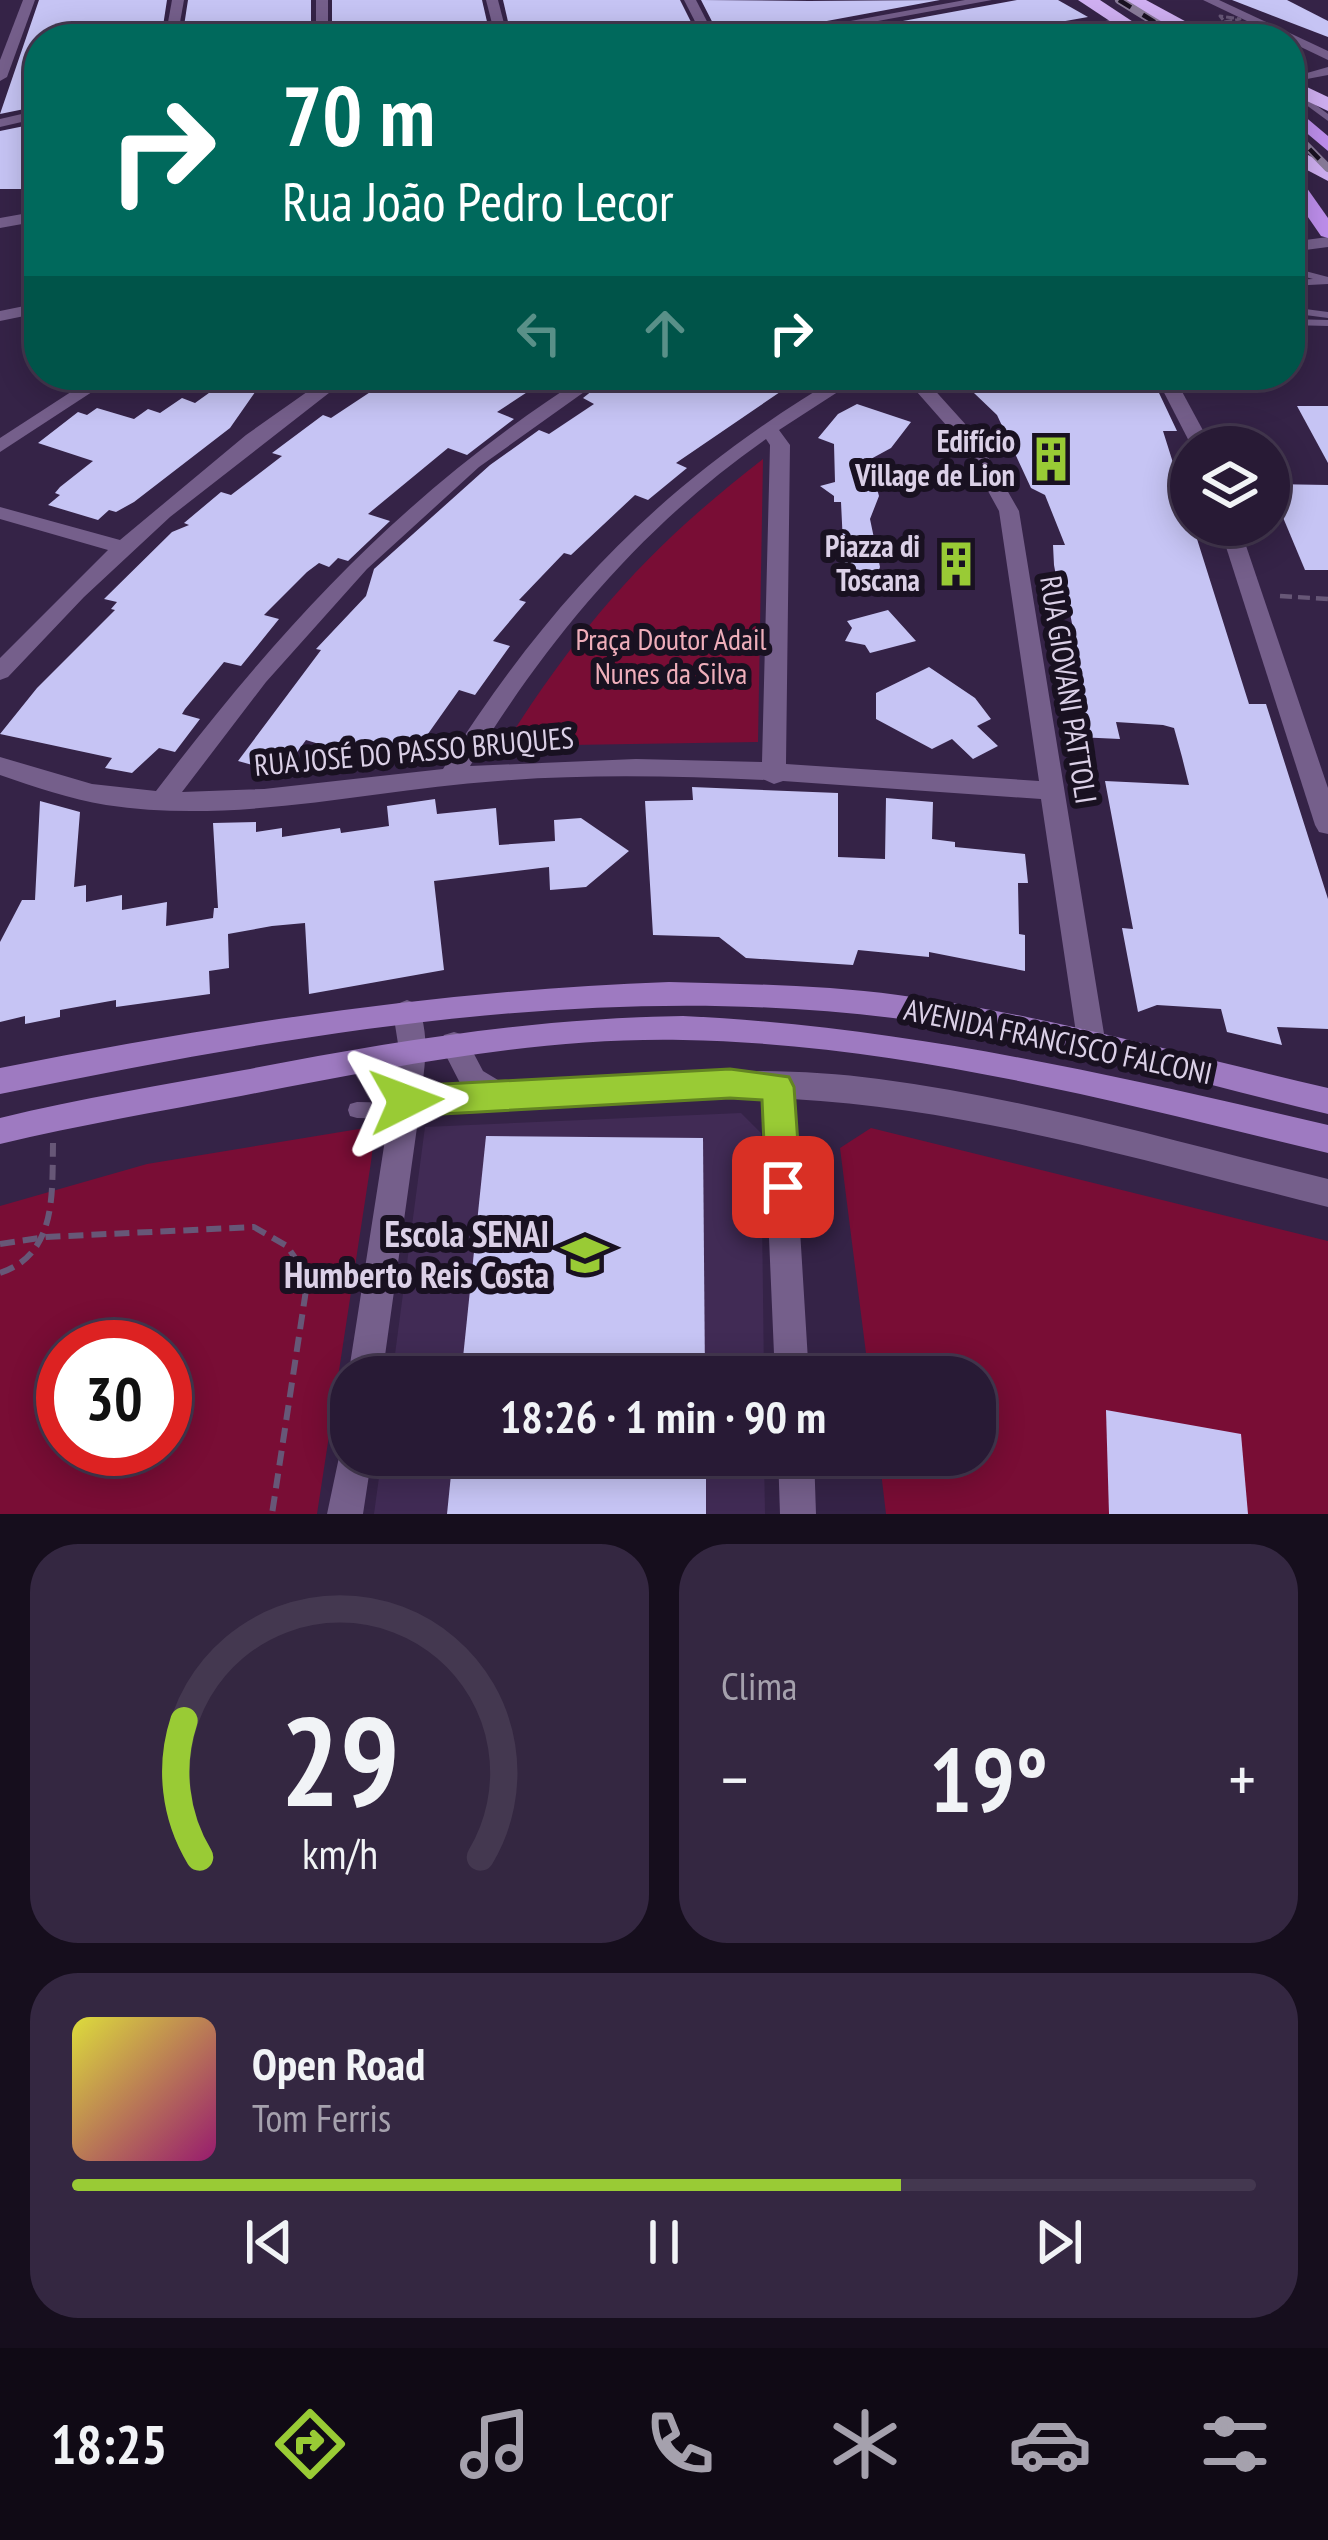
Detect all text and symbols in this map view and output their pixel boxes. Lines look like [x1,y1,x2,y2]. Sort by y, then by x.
text: 70 m [282,60,435,169]
icon: right [84,72,240,228]
text: Rua João Pedro Lecor [282,166,674,236]
icon: left [506,300,572,366]
icon: ahead [632,300,698,366]
icon: right [758,300,824,366]
place label: Edifício Village de Lion [854,421,1015,494]
map controls [1170,426,1290,546]
button: layers [1170,426,1290,546]
building icon: Edifício Village de Lion [1026,434,1076,484]
place label: Piazza di Toscana [825,526,920,599]
building icon: Piazza di Toscana [931,539,981,589]
street label: RUA GIOVANI PATTOLI [1032,573,1107,807]
park label: Praça Doutor Adail Nunes da Silva [575,619,767,692]
street label: RUA JOSÉ DO PASSO BRUQUES [252,717,575,784]
street label: AVENIDA FRANCISCO FALCONI [901,989,1216,1092]
position arrow [343,1038,469,1164]
pin [732,1136,834,1238]
icon: arrive [750,1154,816,1220]
place label: Escola SENAI Humberto Reis Costa [284,1210,549,1298]
school or university icon: Escola SENAI Humberto Reis Costa [560,1230,610,1280]
speed limit sign: 30 [36,1320,192,1476]
text: 18:26 · 1 min · 90 m [500,1387,826,1445]
text: Clima [721,1660,797,1711]
text: 29 [280,1679,399,1840]
text: 19° [929,1720,1048,1837]
text: − [721,1736,748,1821]
text: + [1229,1736,1256,1821]
text: km/h [301,1824,378,1880]
text: Open Road [252,2034,425,2092]
text: Tom Ferris [252,2092,391,2143]
icon: previous [236,2209,302,2275]
icon: pause [631,2209,697,2275]
icon: next [1026,2209,1092,2275]
icon: directions [268,2402,352,2486]
icon: music [453,2402,537,2486]
icon: phone [638,2402,722,2486]
icon: climate [823,2402,907,2486]
icon: car [1008,2402,1092,2486]
icon: filters [1193,2402,1277,2486]
text: 18:25 [51,2409,167,2479]

